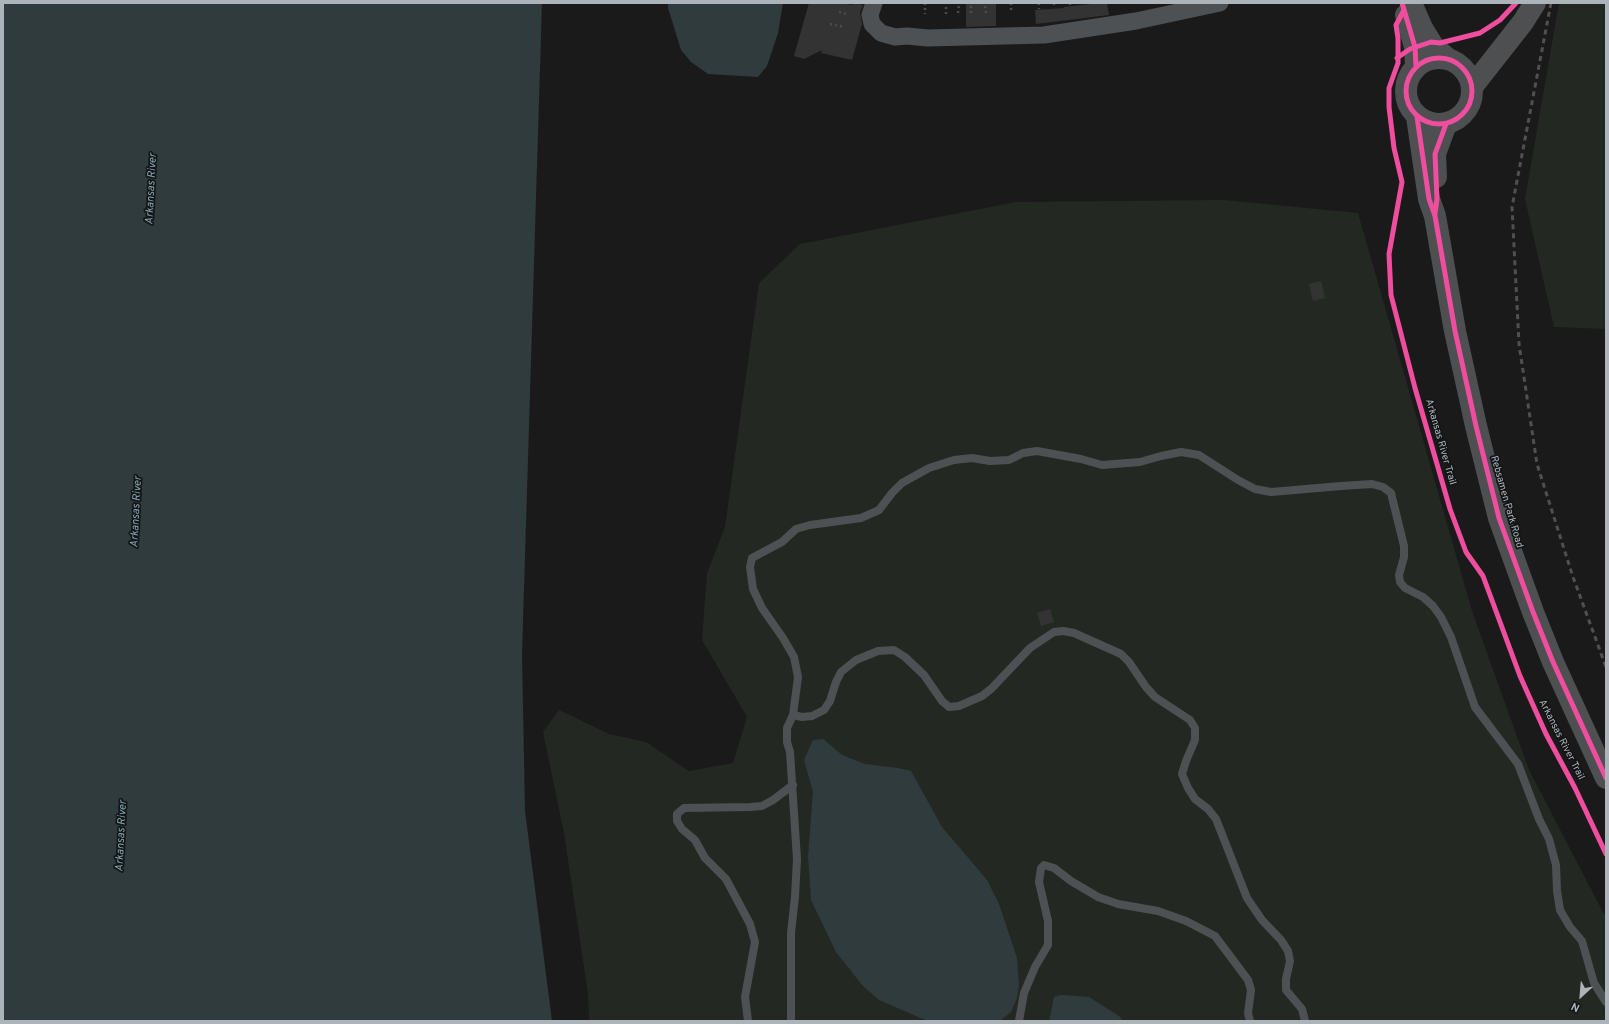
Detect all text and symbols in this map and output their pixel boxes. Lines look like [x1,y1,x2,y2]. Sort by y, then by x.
water label: Arkansas River [144,153,160,225]
street label: Arkansas River Trail [1422,398,1458,486]
street label: Rebsamen Park Road [1487,454,1525,550]
water label: Arkansas River [129,476,145,548]
street label: Arkansas River Trail [1536,698,1586,782]
water label: Arkansas River [114,800,130,872]
north arrow [1561,976,1601,1016]
text: N [1569,999,1582,1015]

